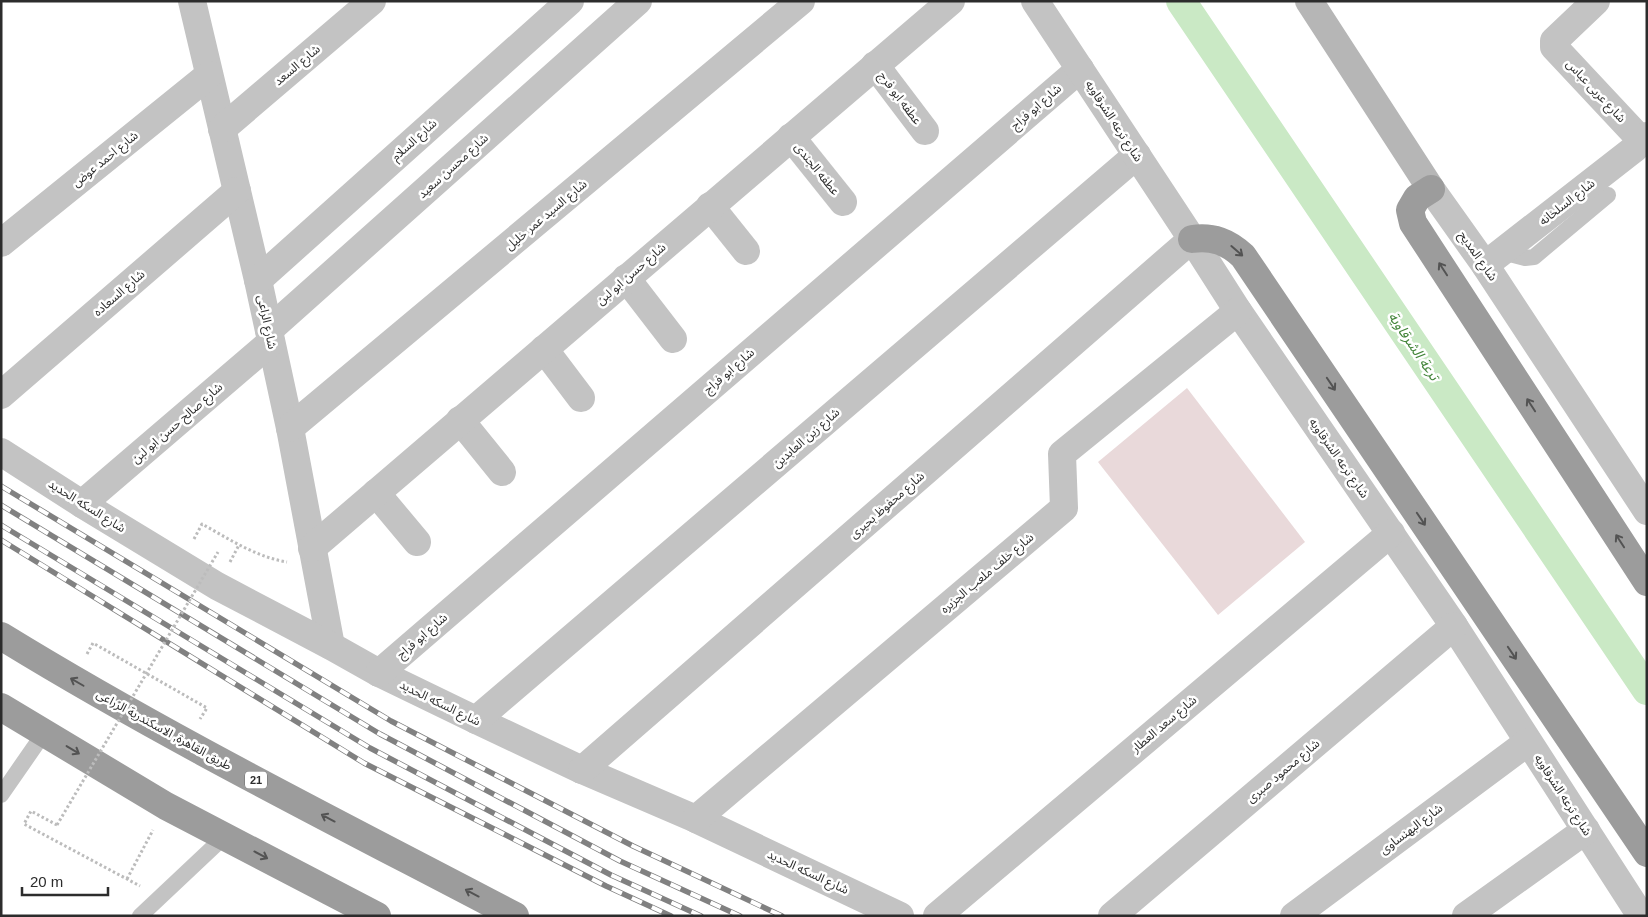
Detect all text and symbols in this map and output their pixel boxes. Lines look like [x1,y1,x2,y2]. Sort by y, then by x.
street label: شارع السعد [271,42,324,90]
street label: شارع عربى عباس [1562,57,1629,127]
street label: عطفه ابو فرج [874,69,924,128]
street label: شارع ترعه الشرقاويه [1081,78,1146,165]
street label: شارع ابو فراج [1008,81,1065,134]
street label: شارع السلام [389,116,441,165]
street label: شارع احمد عوض [69,128,142,191]
street label: شارع محسن سعيد [415,131,492,203]
street label: عطفه الجندى [792,140,842,198]
street label: شارع السلخانه [1536,176,1599,230]
street label: شارع السيد عمر خليل [502,177,591,255]
street label: شارع المديح [1454,228,1500,285]
street label: شارع حسن ابو لبن [594,240,670,309]
one-way arrow [1231,246,1244,257]
one-way arrow [1437,262,1448,276]
street label: شارع السعاده [91,267,149,321]
street label: شارع الراعى [252,294,280,351]
water label: ترعة الشرقاوية [1385,309,1444,385]
street label: شارع ابو فراج [701,345,758,398]
one-way arrow [1325,377,1336,391]
street label: شارع صالح حسن ابو لبن [129,380,227,468]
one-way arrow [1526,399,1536,413]
street label: شارع زين العابدين [770,405,844,472]
street label: شارع ترعه الشرقاويه [1305,415,1372,502]
street label: شارع محفوظ بحيرى [847,469,928,543]
street label: شارع السكه الحديد [45,477,128,537]
one-way arrow [1416,512,1427,526]
street label: شارع خلف ملعب الجزيره [938,530,1038,618]
one-way arrow [1615,535,1625,549]
street label: شارع ابو فراج [394,610,451,663]
one-way arrow [1507,646,1517,660]
one-way arrow [71,677,85,687]
street label: شارع السكه الحديد [396,677,483,730]
street label: طريق القاهرة, الاسكندرية الزراعى [93,687,234,774]
street label: شارع سعد العطار [1128,693,1201,757]
street label: شارع محمود صبرى [1244,736,1324,807]
one-way arrow [65,746,79,756]
street label: شارع ترعه الشرقاويه [1530,752,1595,839]
road number: 21 [245,772,267,788]
street label: شارع البهنساوى [1377,801,1446,859]
one-way arrow [321,813,336,822]
street label: شارع السكه الحديد [764,847,851,899]
one-way arrow [253,850,268,860]
scale bar [22,864,109,896]
text: 20 m [30,873,63,890]
one-way arrow [465,888,480,897]

